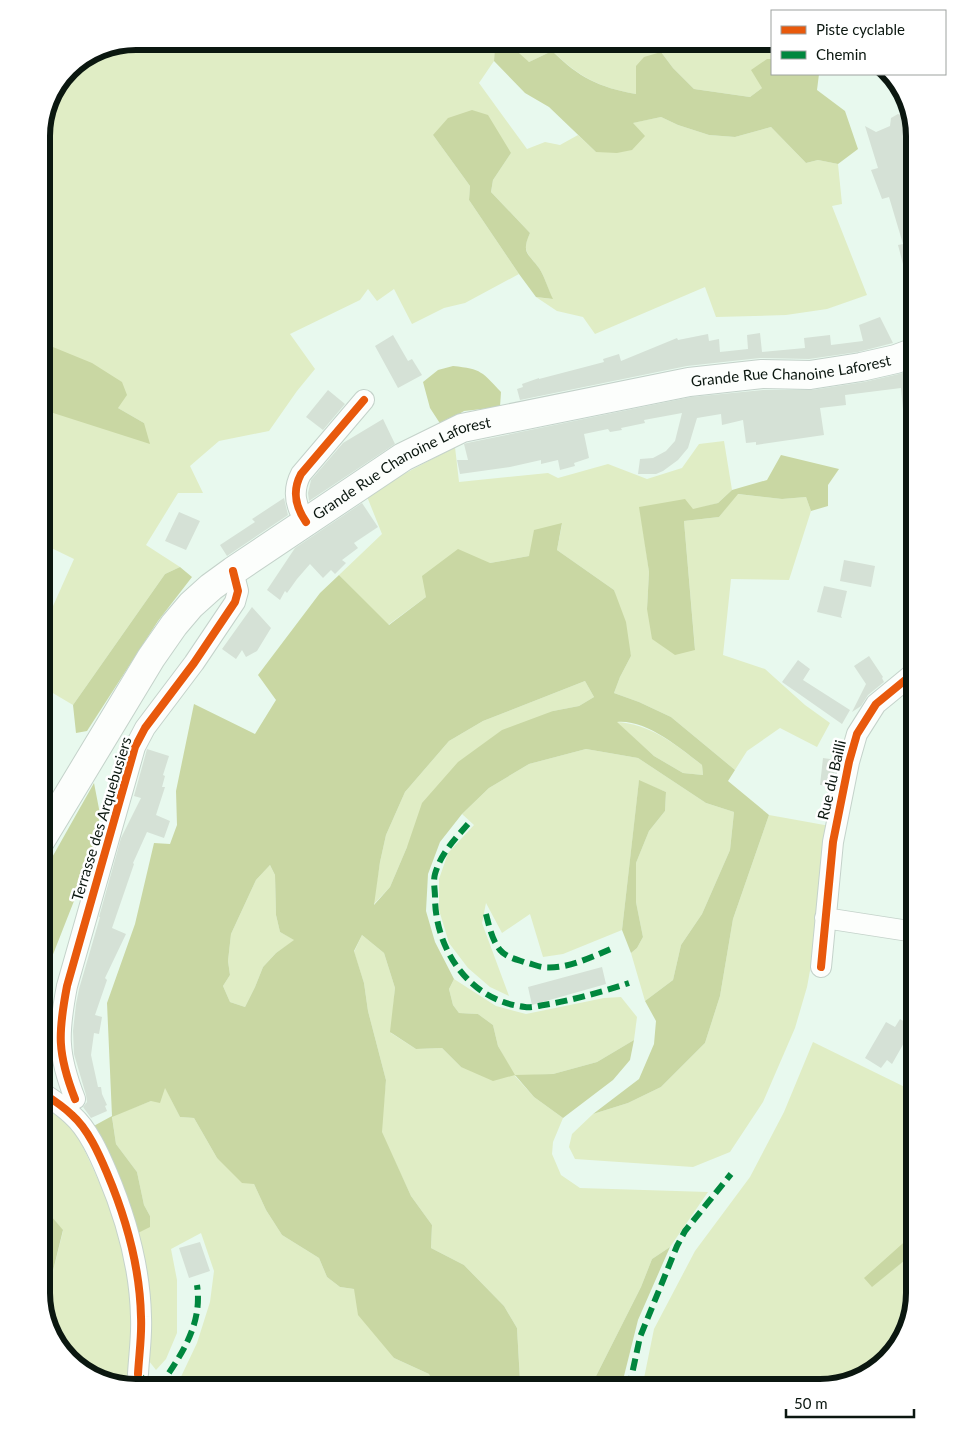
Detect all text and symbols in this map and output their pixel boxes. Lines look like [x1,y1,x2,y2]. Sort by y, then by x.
legend [771,10,946,75]
text: Piste cyclable [816,20,905,38]
text: Chemin [816,45,867,63]
street label: Grande Rue Chanoine Laforest [690,350,893,390]
street label: Grande Rue Chanoine Laforest [309,412,493,523]
street label: Terrasse des Arquebusiers [67,734,135,903]
street label: Rue du Bailli [813,738,849,821]
scale bar [786,1386,914,1418]
text: 50 m [794,1394,828,1412]

